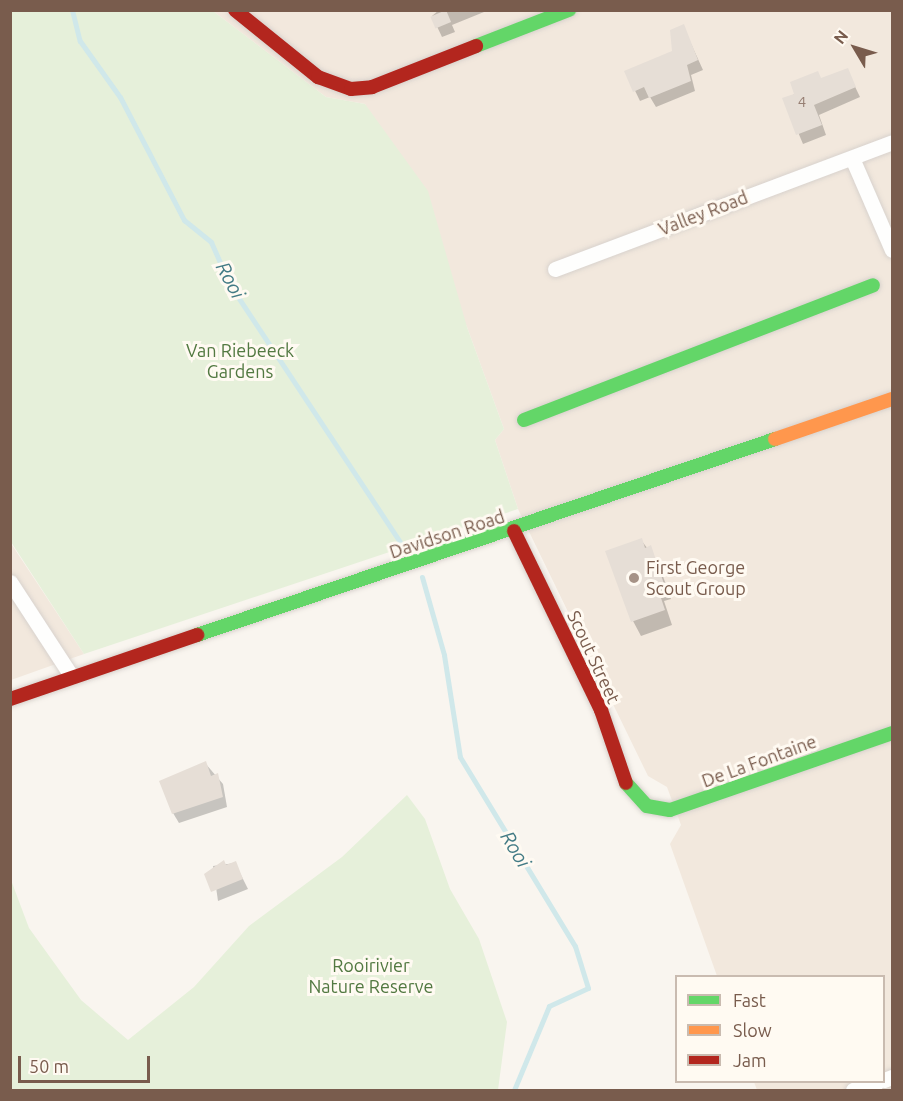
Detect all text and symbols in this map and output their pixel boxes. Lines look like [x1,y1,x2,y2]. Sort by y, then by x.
north arrow [825,18,885,78]
text: N [830,27,852,47]
house number: 4 [798,93,806,111]
street label: Valley Road [655,186,751,240]
water label: Rooi [211,257,251,303]
park label: Van Riebeeck Gardens [186,340,294,382]
street label: Davidson Road [387,505,507,563]
place label: First George Scout Group [646,557,746,600]
marker: First George Scout Group [627,571,641,585]
street label: Scout Street [563,607,625,707]
street label: De La Fontaine [699,730,819,792]
water label: Rooi [496,826,536,872]
park label: Rooirivier Nature Reserve [308,955,434,998]
legend [675,975,885,1083]
text: Fast [733,990,766,1010]
text: Slow [733,1020,772,1040]
scale bar [21,1044,153,1082]
text: Jam [733,1050,767,1070]
text: 50 m [29,1056,69,1076]

